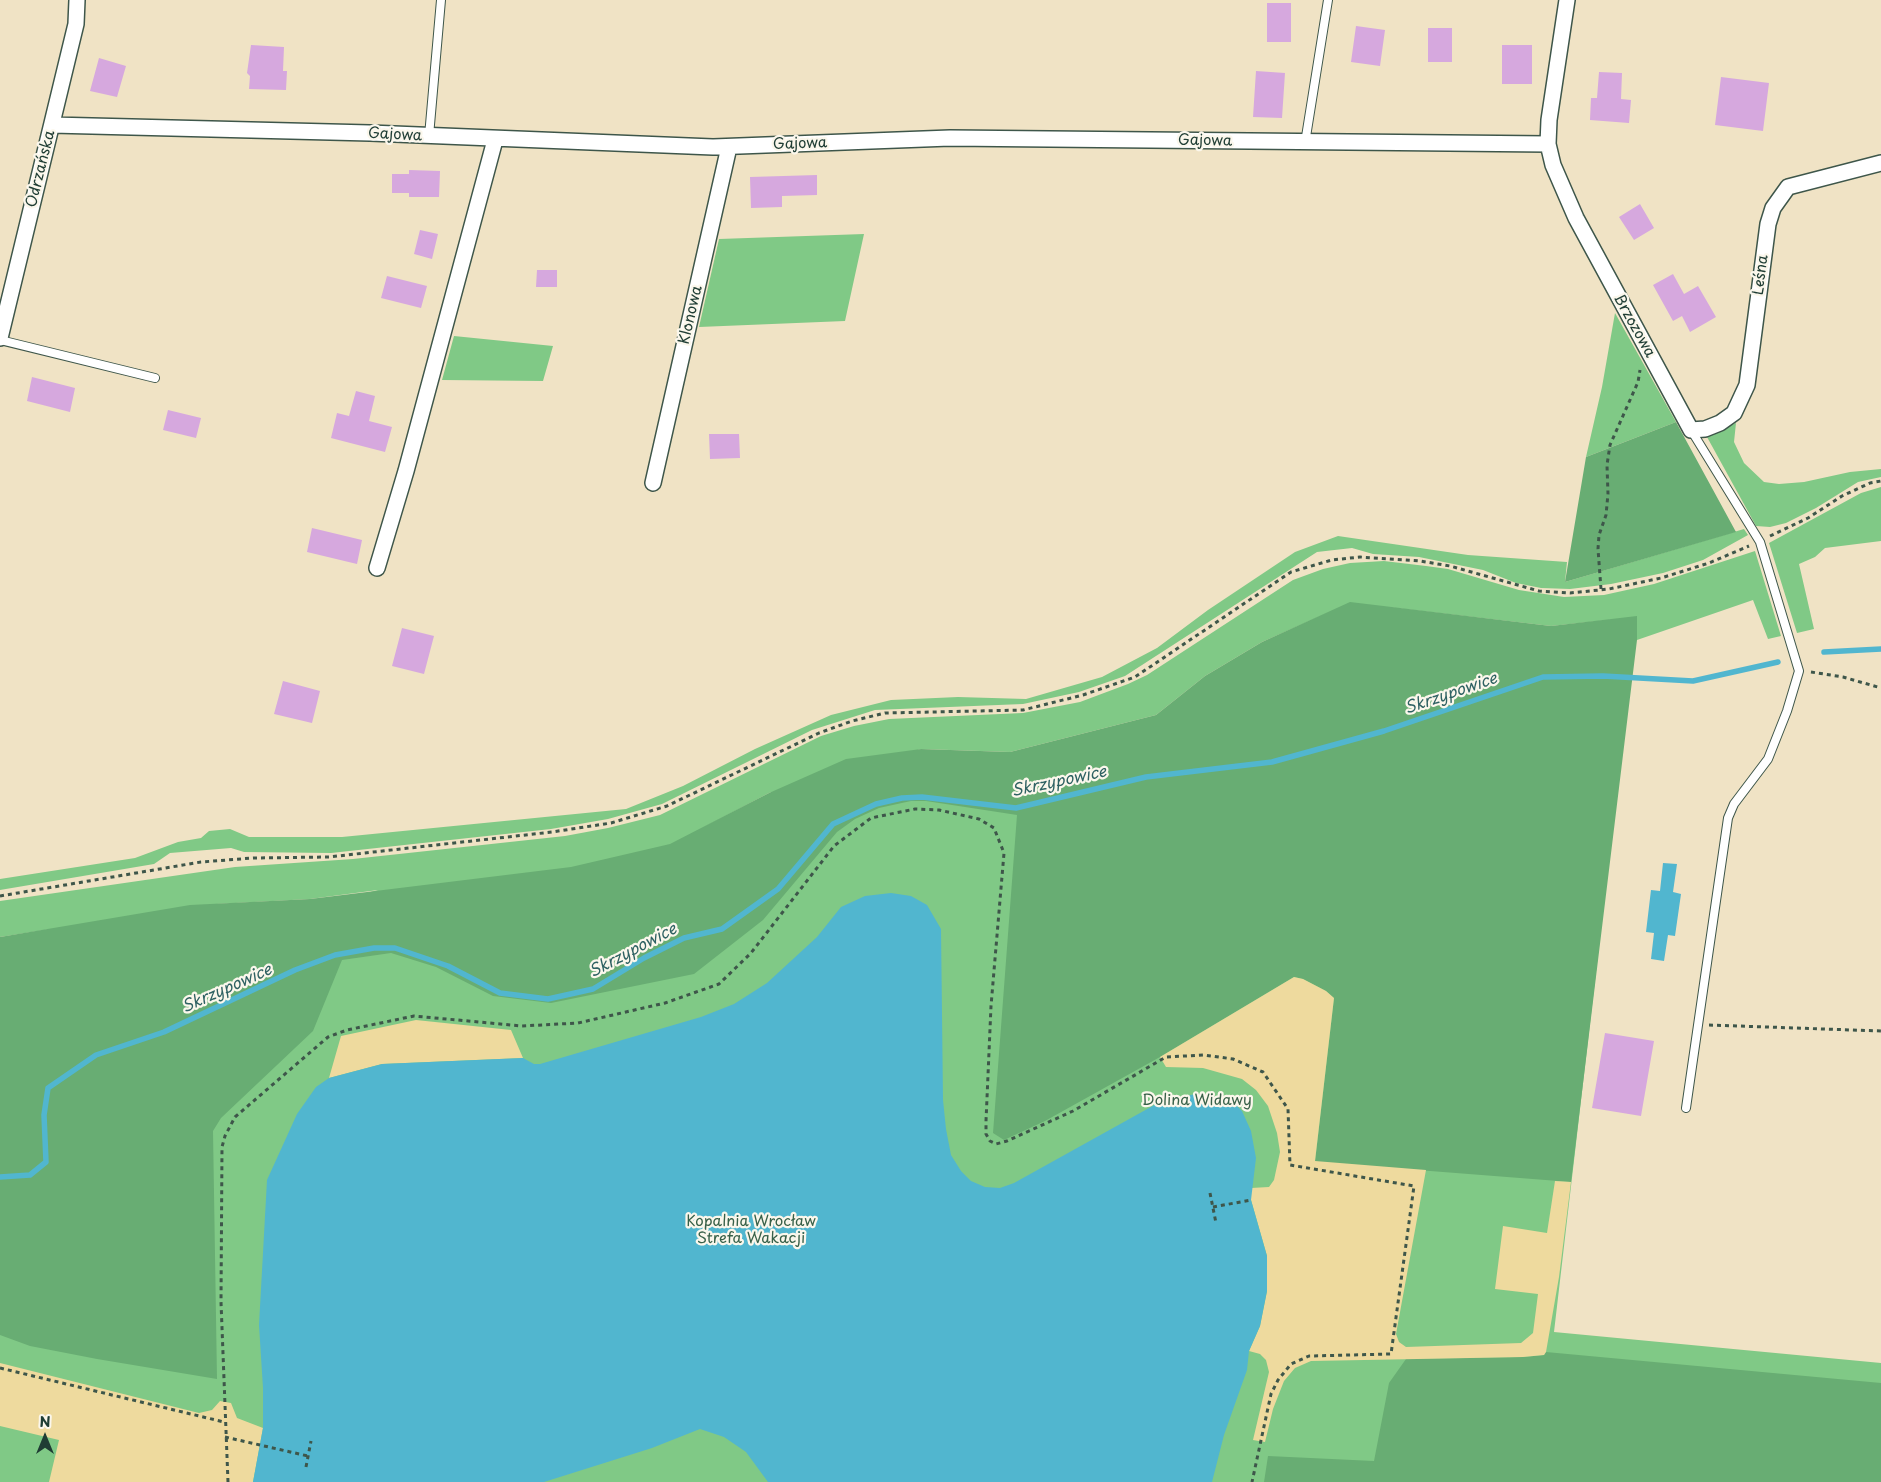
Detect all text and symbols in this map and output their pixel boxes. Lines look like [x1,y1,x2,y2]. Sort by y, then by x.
street label: Gajowa [367,125,423,145]
street label: Odrzańska [23,129,59,209]
street label: Gajowa [1178,132,1232,150]
street label: Gajowa [773,134,827,154]
street label: Leśna [1750,254,1772,296]
street label: Klonowa [676,284,706,346]
street label: Brzozowa [1609,291,1659,361]
water label: Skrzypowice [1402,669,1500,719]
water label: Skrzypowice [1010,763,1108,801]
water label: Skrzypowice [586,920,680,982]
water label: Skrzypowice [179,961,275,1017]
park label: Dolina Widawy [1142,1092,1252,1110]
park label: Kopalnia Wrocław Strefa Wakacji [686,1213,816,1248]
text: N [39,1411,51,1432]
north arrow [20,1412,70,1462]

